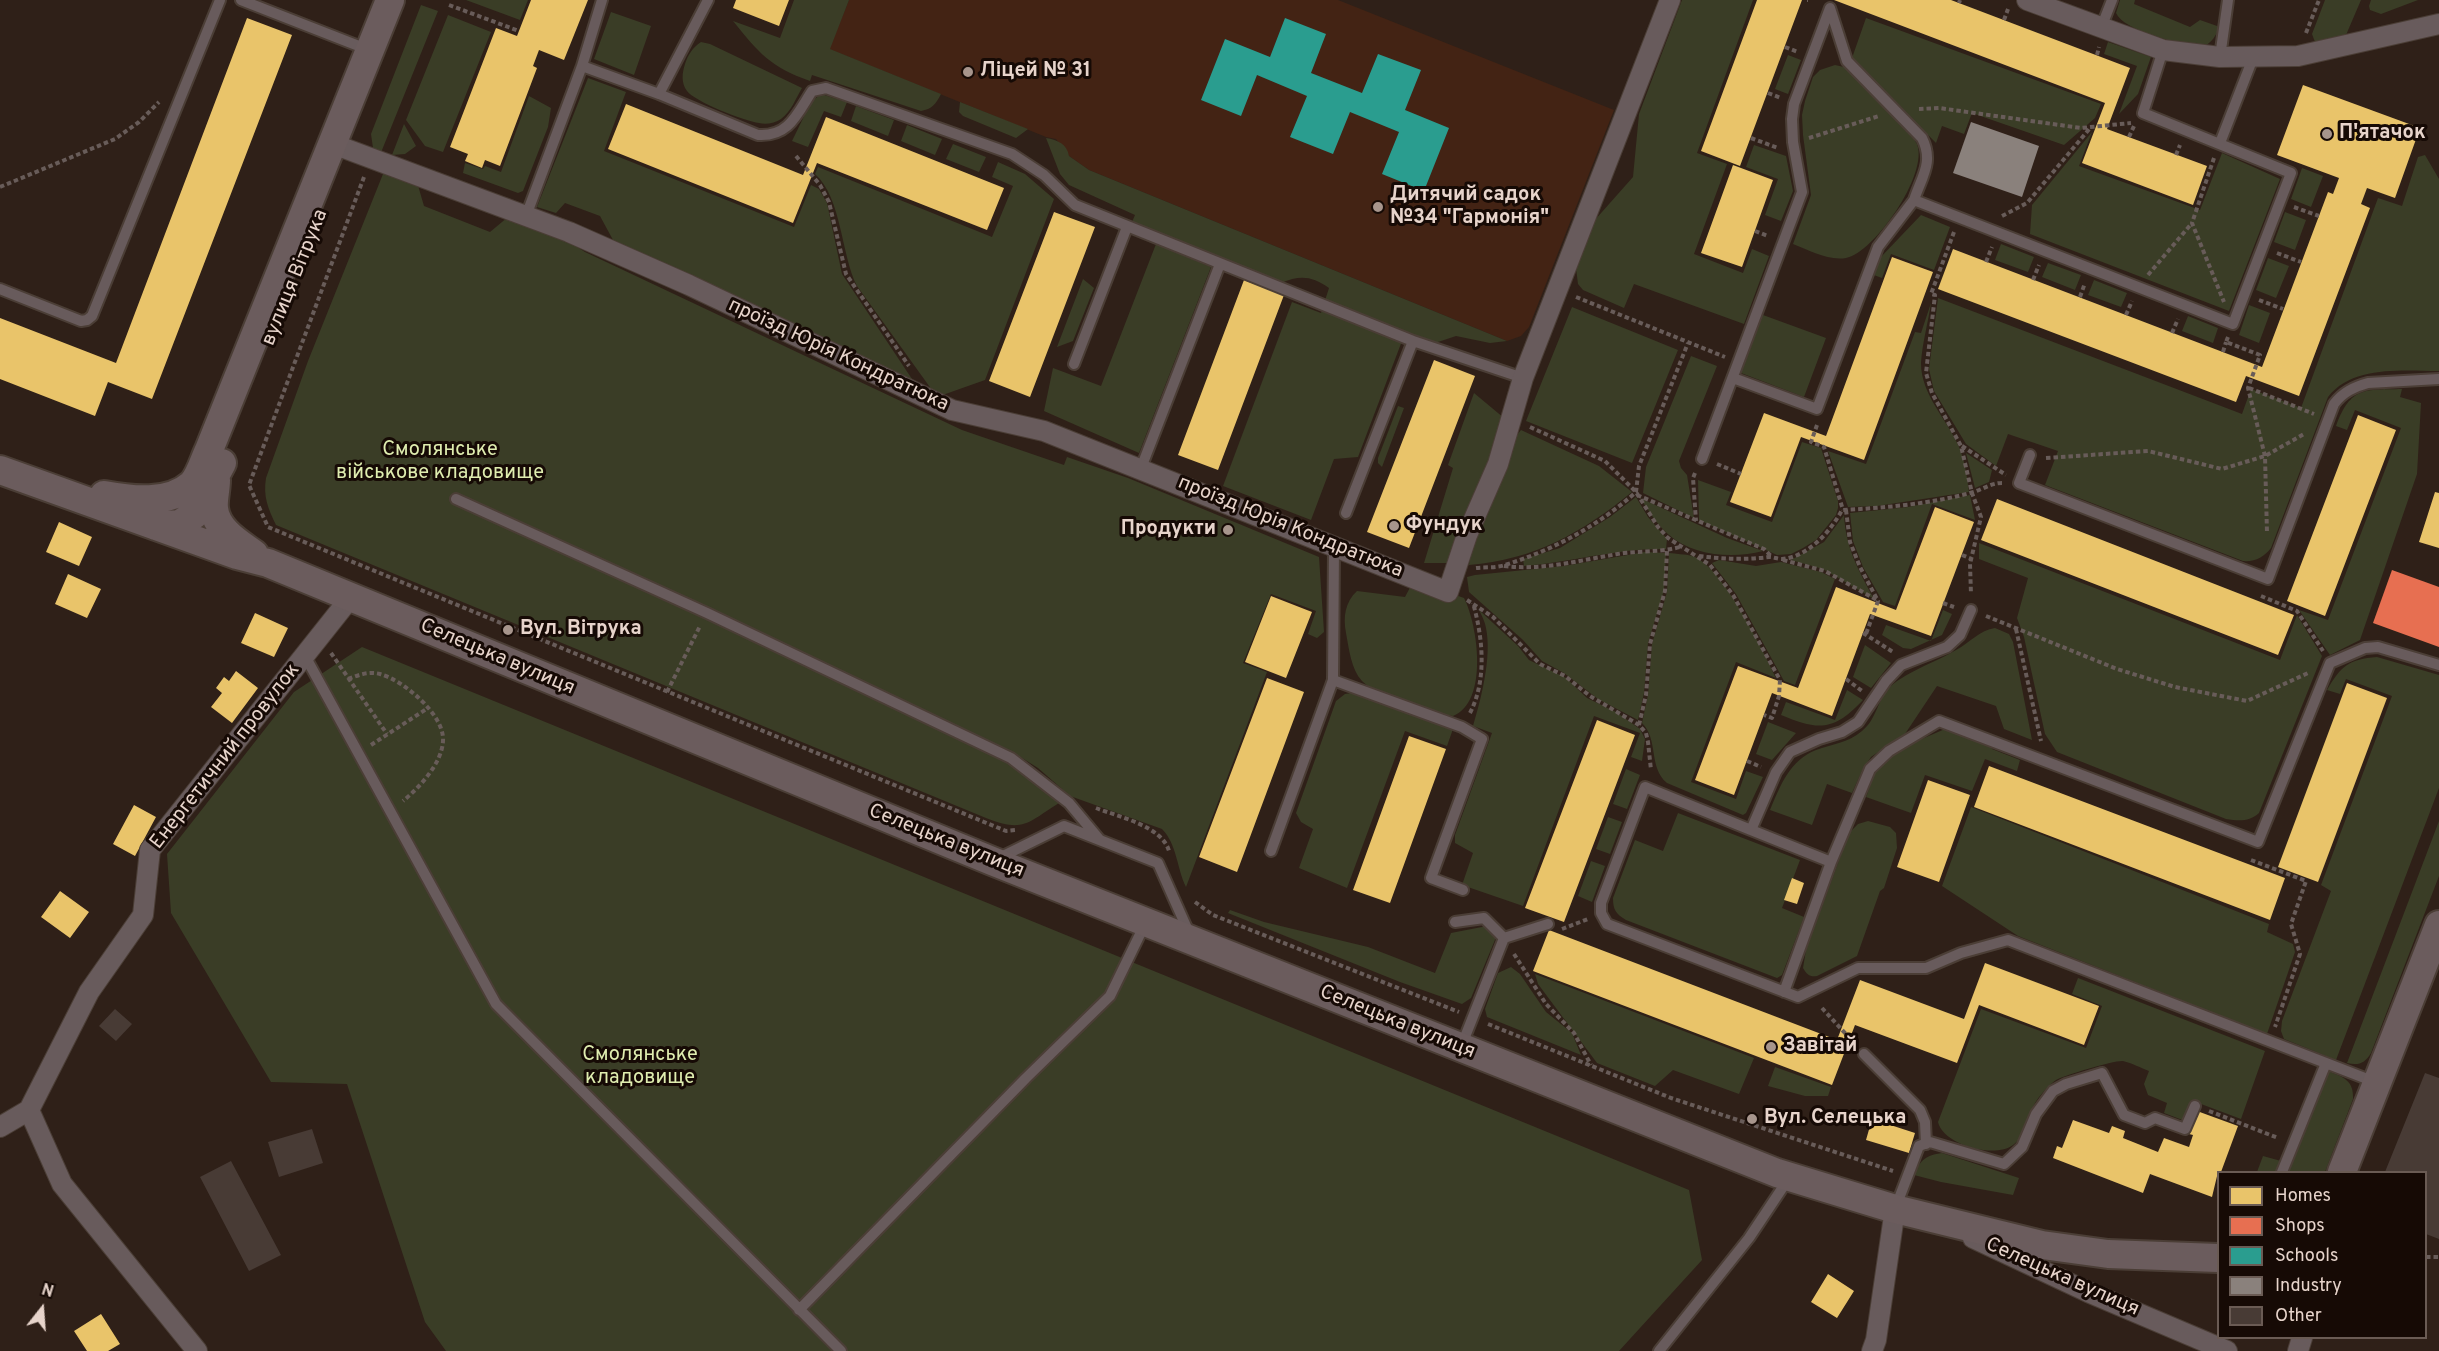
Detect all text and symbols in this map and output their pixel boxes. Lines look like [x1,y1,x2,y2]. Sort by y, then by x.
place label: Ліцей № 31 [980,60,1091,84]
marker: Ліцей № 31 [961,65,975,79]
place label: П'ятачок [2339,122,2426,146]
marker: П'ятачок [2320,127,2334,141]
place label: Дитячий садок №34 "Гармонія" [1390,184,1549,231]
marker: Дитячий садок №34 "Гармонія" [1371,200,1385,214]
street label: вулиця Вітрука [258,206,334,350]
street label: проїзд Юрія Кондратюка [724,294,952,418]
park label: Смолянське військове кладовище [336,439,544,486]
street label: проїзд Юрія Кондратюка [1174,472,1406,584]
place label: Фундук [1406,514,1482,538]
place label: Продукти [1121,518,1216,542]
marker: Фундук [1387,519,1401,533]
marker: Продукти [1221,523,1235,537]
street label: Селецька вулиця [416,615,578,701]
place label: Вул. Вітрука [520,618,642,642]
marker: Вул. Вітрука [501,623,515,637]
street label: Енергетичний провулок [146,659,306,855]
street label: Селецька вулиця [865,800,1027,884]
street label: Селецька вулиця [1316,981,1478,1065]
place label: Завітай [1783,1035,1857,1059]
marker: Завітай [1764,1040,1778,1054]
park label: Смолянське кладовище [582,1044,698,1091]
place label: Вул. Селецька [1764,1107,1906,1131]
marker: Вул. Селецька [1745,1112,1759,1126]
legend [2217,1171,2427,1339]
text: Homes [2275,1185,2331,1208]
text: Shops [2275,1215,2325,1238]
street label: Селецька вулиця [1981,1233,2143,1323]
text: Schools [2275,1245,2338,1268]
text: Industry [2275,1275,2342,1298]
north arrow [12,1279,72,1339]
text: N [39,1281,56,1303]
text: Other [2275,1305,2322,1328]

